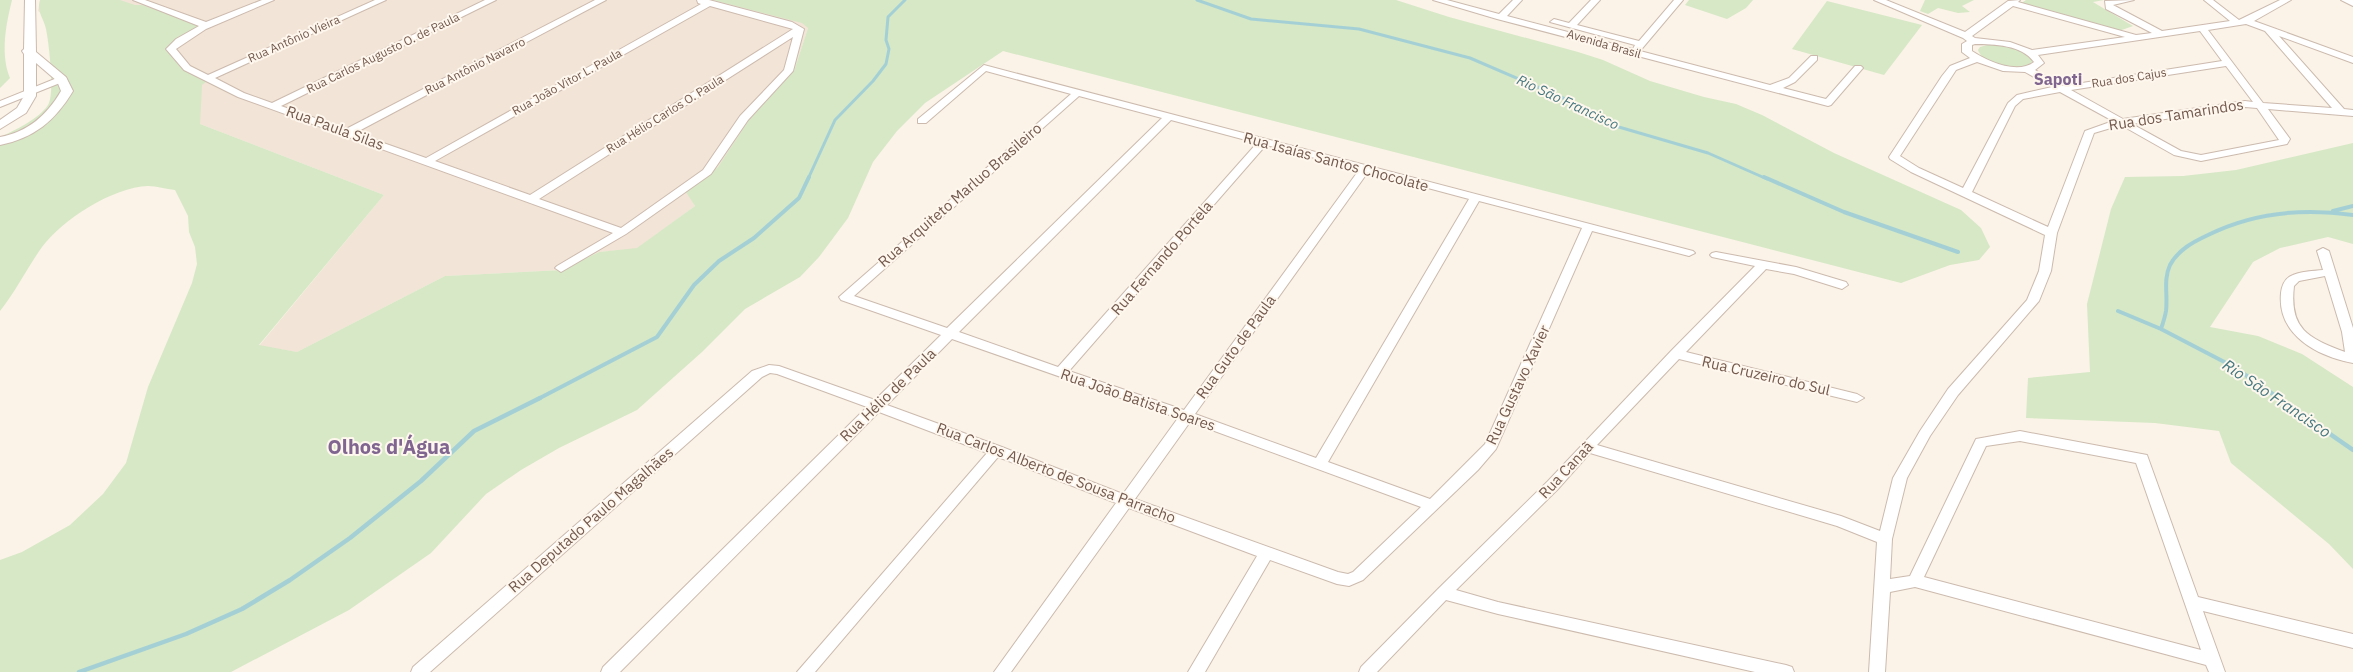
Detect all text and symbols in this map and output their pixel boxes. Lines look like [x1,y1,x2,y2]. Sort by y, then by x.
street label: Rua Carlos Augusto O. de Paula [304,9,462,96]
street label: Rua Antônio Vieira [245,11,343,66]
street label: Avenida Brasil [1565,26,1643,61]
street label: Rua Antônio Navarro [422,34,528,97]
street label: Rua João Vitor L. Paula [509,45,625,118]
street label: Rua dos Cajus [2090,64,2168,91]
district label: Sapoti [2034,69,2082,89]
water label: Rio São Francisco [1514,70,1622,134]
street label: Rua Hélio Carlos O. Paula [603,71,727,156]
street label: Rua dos Tamarindos [2107,94,2245,135]
street label: Rua Paula Silas [284,101,387,154]
street label: Rua Arquiteto Marluo Brasileiro [874,118,1045,271]
street label: Rua Isaías Santos Chocolate [1241,128,1431,195]
street label: Rua Fernando Portela [1107,197,1216,319]
street label: Rua Guto de Paula [1192,291,1280,402]
street label: Rua Gustavo Xavier [1481,321,1554,448]
street label: Rua Hélio de Paula [836,344,940,445]
street label: Rua Cruzeiro do Sul [1700,352,1832,400]
water label: Rio São Francisco [2219,354,2335,442]
street label: Rua João Batista Soares [1058,364,1218,435]
street label: Rua Carlos Alberto de Sousa Parracho [934,418,1178,527]
district label: Olhos d'Água [328,433,450,460]
street label: Rua Canaã [1534,437,1597,502]
street label: Rua Deputado Paulo Magalhães [504,443,677,597]

